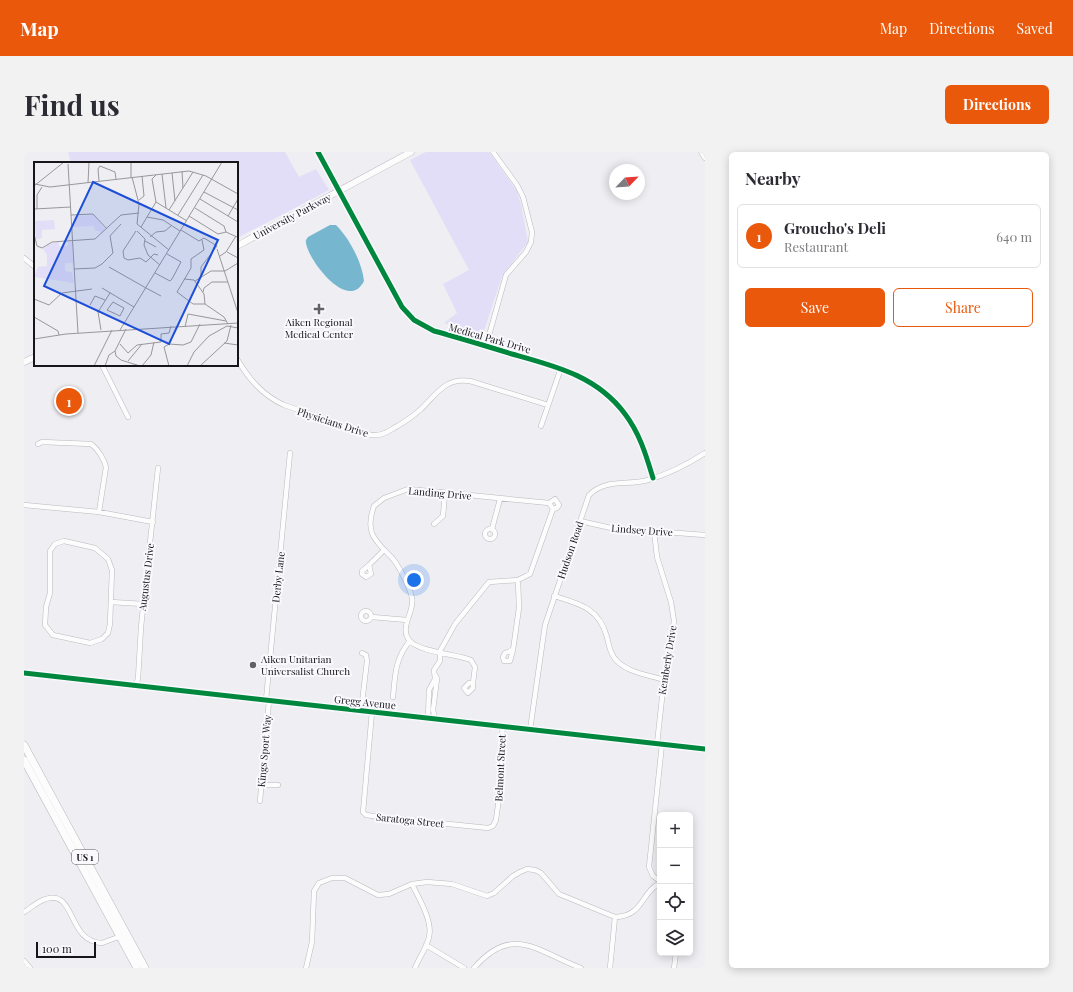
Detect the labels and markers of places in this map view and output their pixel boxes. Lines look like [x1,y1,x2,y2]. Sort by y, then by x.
marker: Aiken Regional Medical Center [313,303,325,315]
place label: Aiken Regional Medical Center [284,315,354,341]
pin: 1 [56,386,82,416]
place label: Aiken Unitarian Universalist Church [260,652,350,678]
marker: Aiken Unitarian Universalist Church [248,660,258,670]

